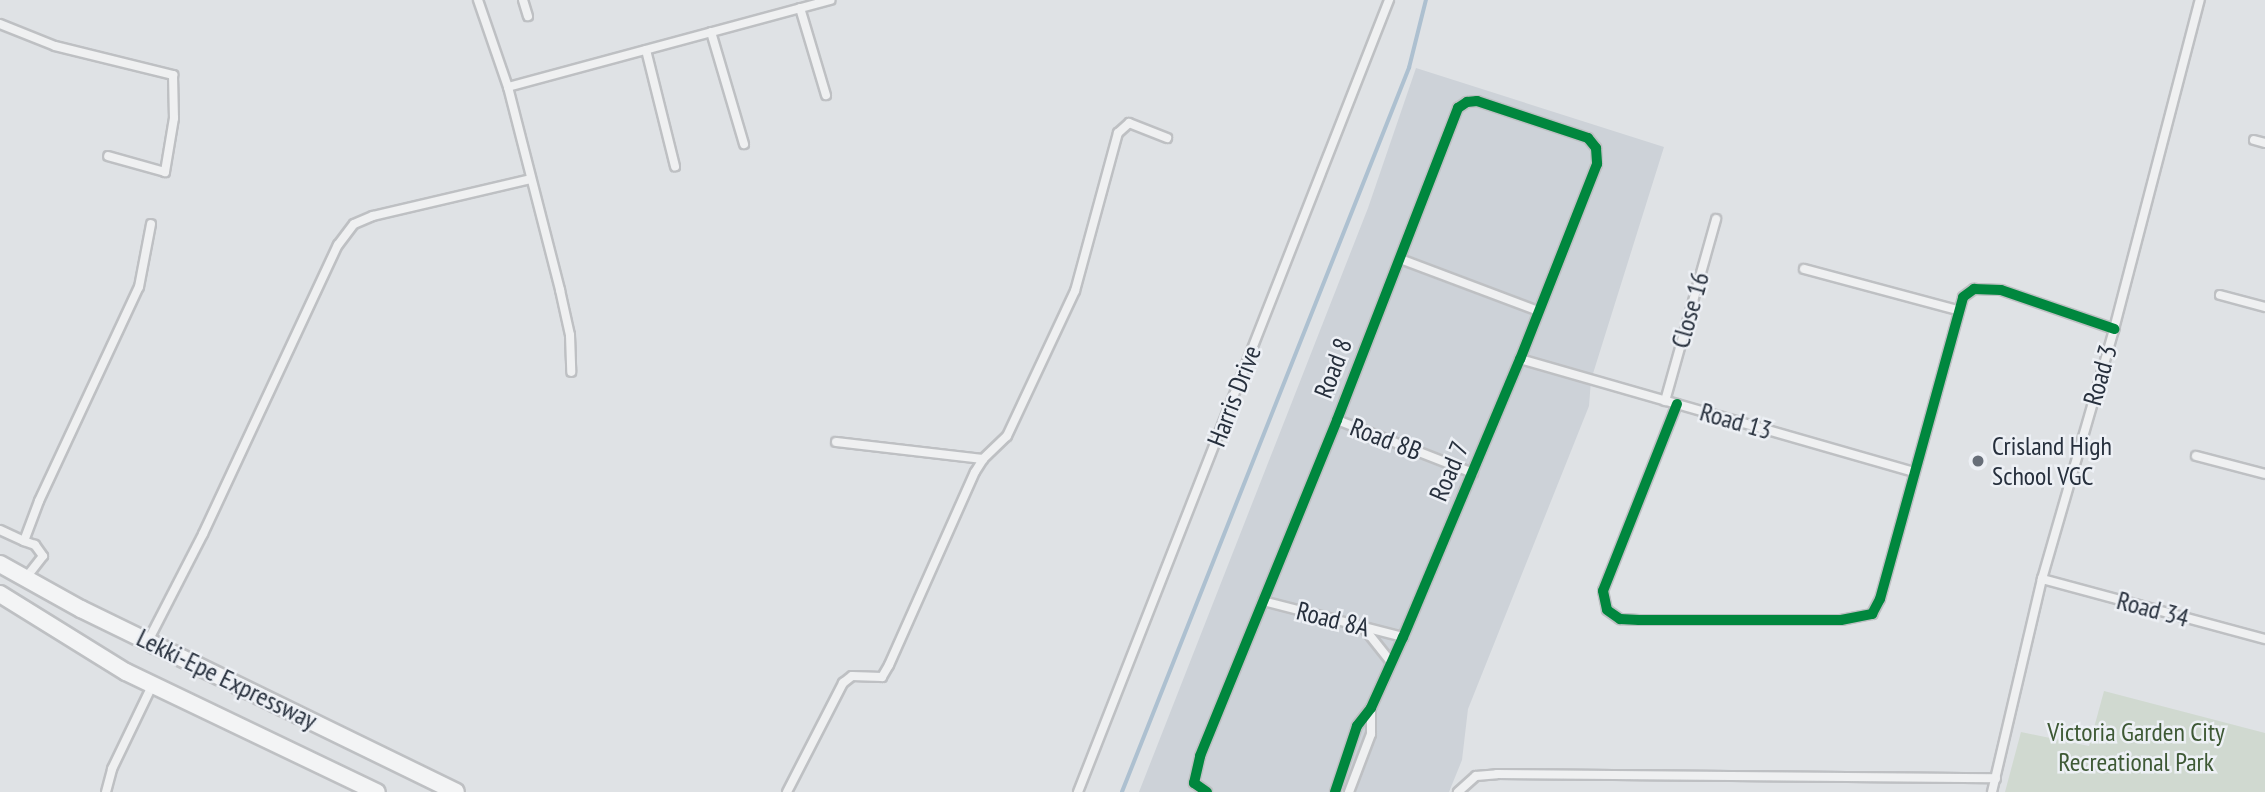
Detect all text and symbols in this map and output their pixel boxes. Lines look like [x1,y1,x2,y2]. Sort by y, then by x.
street label: Close 16 [1664,268,1716,352]
street label: Road 8 [1307,334,1359,402]
street label: Harris Drive [1200,341,1268,451]
street label: Road 3 [2077,341,2123,409]
street label: Road 13 [1696,396,1776,446]
street label: Road 8B [1346,411,1426,467]
place label: Crisland High School VGC [1992,430,2112,492]
street label: Road 7 [1423,437,1475,505]
marker: Crisland High School VGC [1970,453,1986,469]
street label: Road 34 [2114,584,2192,634]
street label: Road 8A [1293,595,1373,643]
street label: Lekki-Epe Expressway [132,622,322,736]
park label: Victoria Garden City Recreational Park [2047,716,2225,778]

